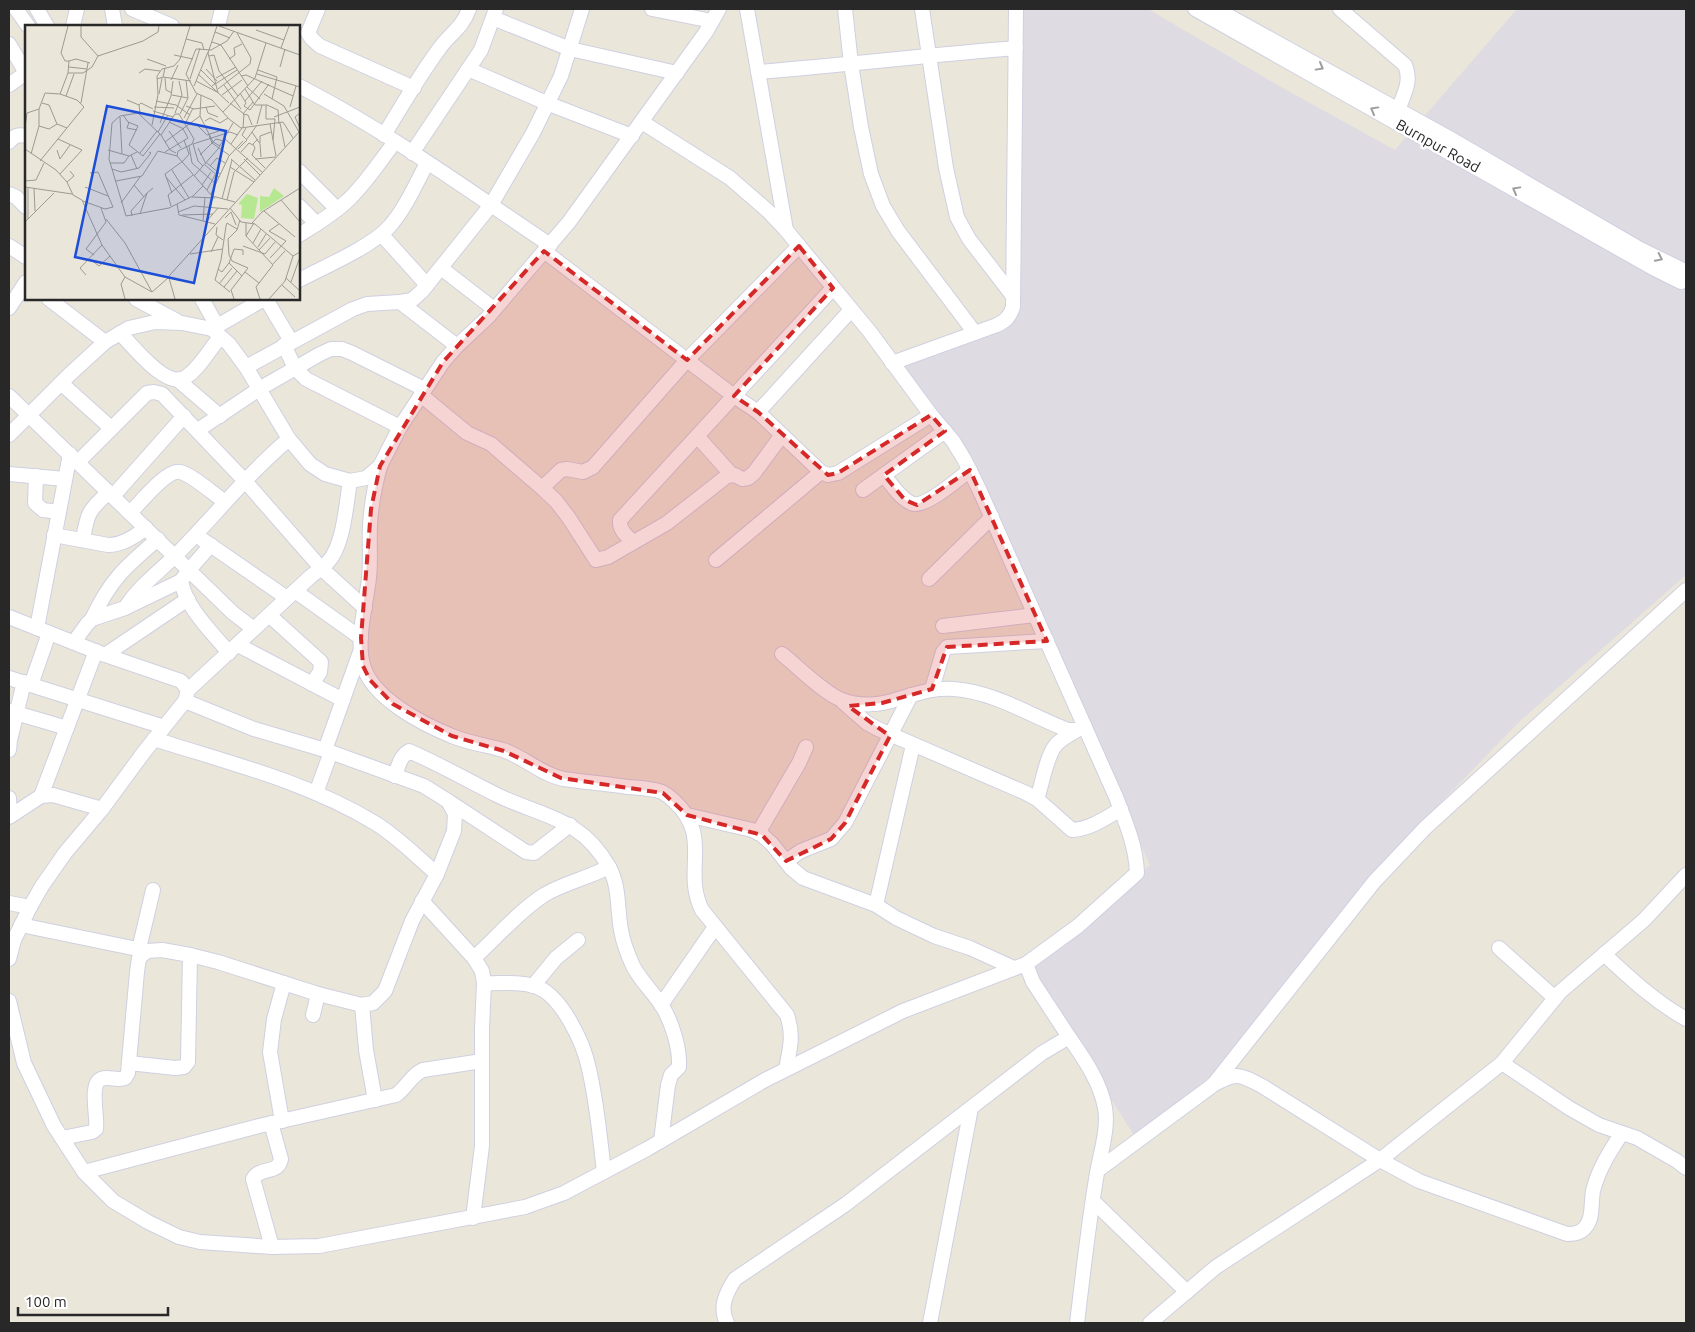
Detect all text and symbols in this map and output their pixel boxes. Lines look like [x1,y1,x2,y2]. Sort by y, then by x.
inset map [25,25,300,300]
one-way arrow [1314,60,1323,70]
one-way arrow [1371,106,1380,116]
street label: Burnpur Road [1393,115,1483,176]
one-way arrow [1512,186,1521,196]
one-way arrow [1654,252,1663,263]
scale bar [18,1284,168,1316]
text: 100 m [25,1293,67,1310]

